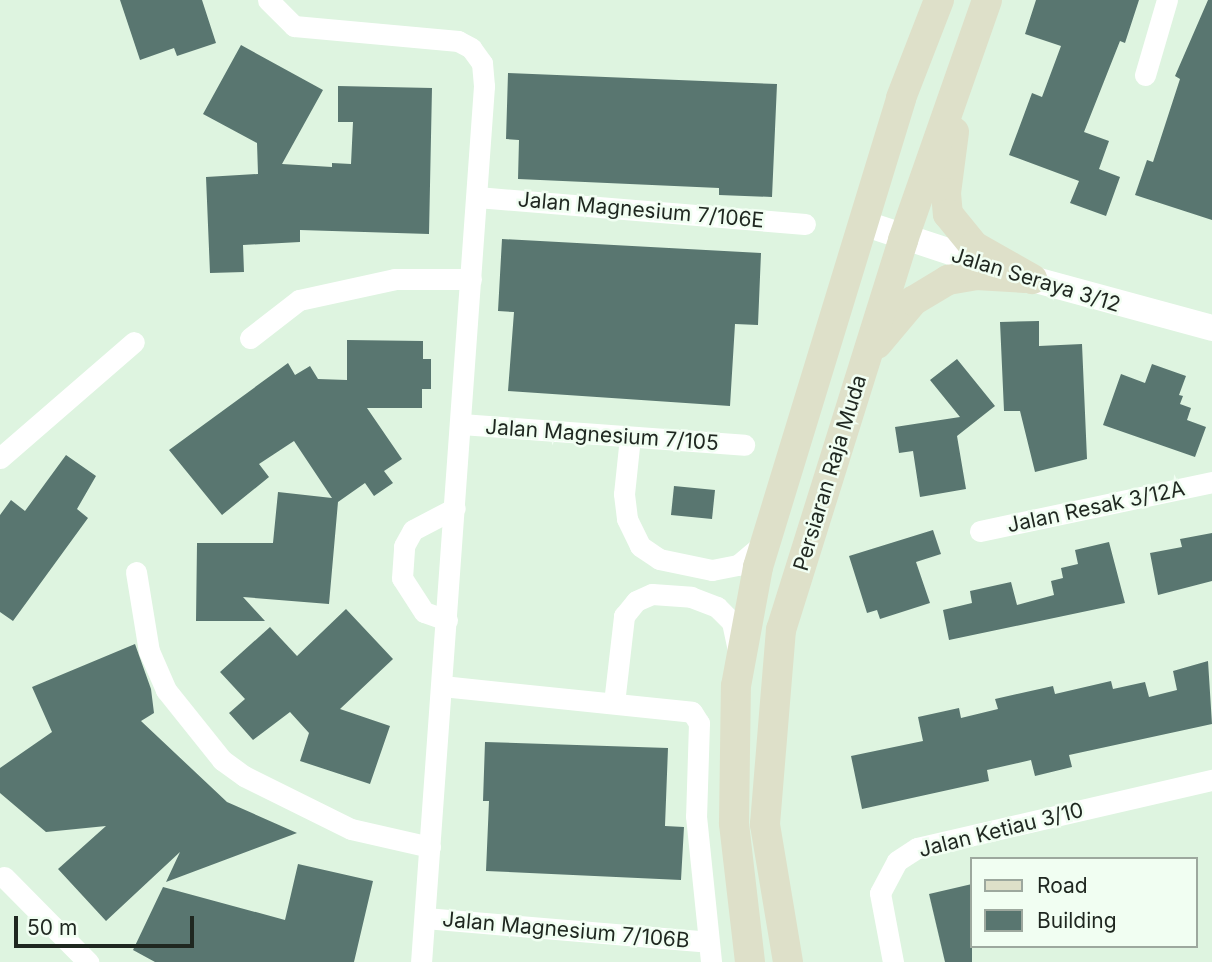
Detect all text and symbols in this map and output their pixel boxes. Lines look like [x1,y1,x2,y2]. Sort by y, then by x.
street label: Jalan Magnesium 7/106E [517,187,765,233]
street label: Jalan Seraya 3/12 [948,242,1124,318]
street label: Persiaran Raja Muda [788,372,872,574]
street label: Jalan Magnesium 7/105 [484,414,720,456]
street label: Jalan Resak 3/12A [1005,476,1187,538]
street label: Jalan Ketiau 3/10 [916,797,1086,863]
legend [970,857,1198,948]
text: Road [1037,873,1088,898]
scale bar [18,902,198,946]
street label: Jalan Magnesium 7/106B [441,907,691,953]
text: Building [1037,908,1117,933]
text: 50 m [27,915,77,940]

